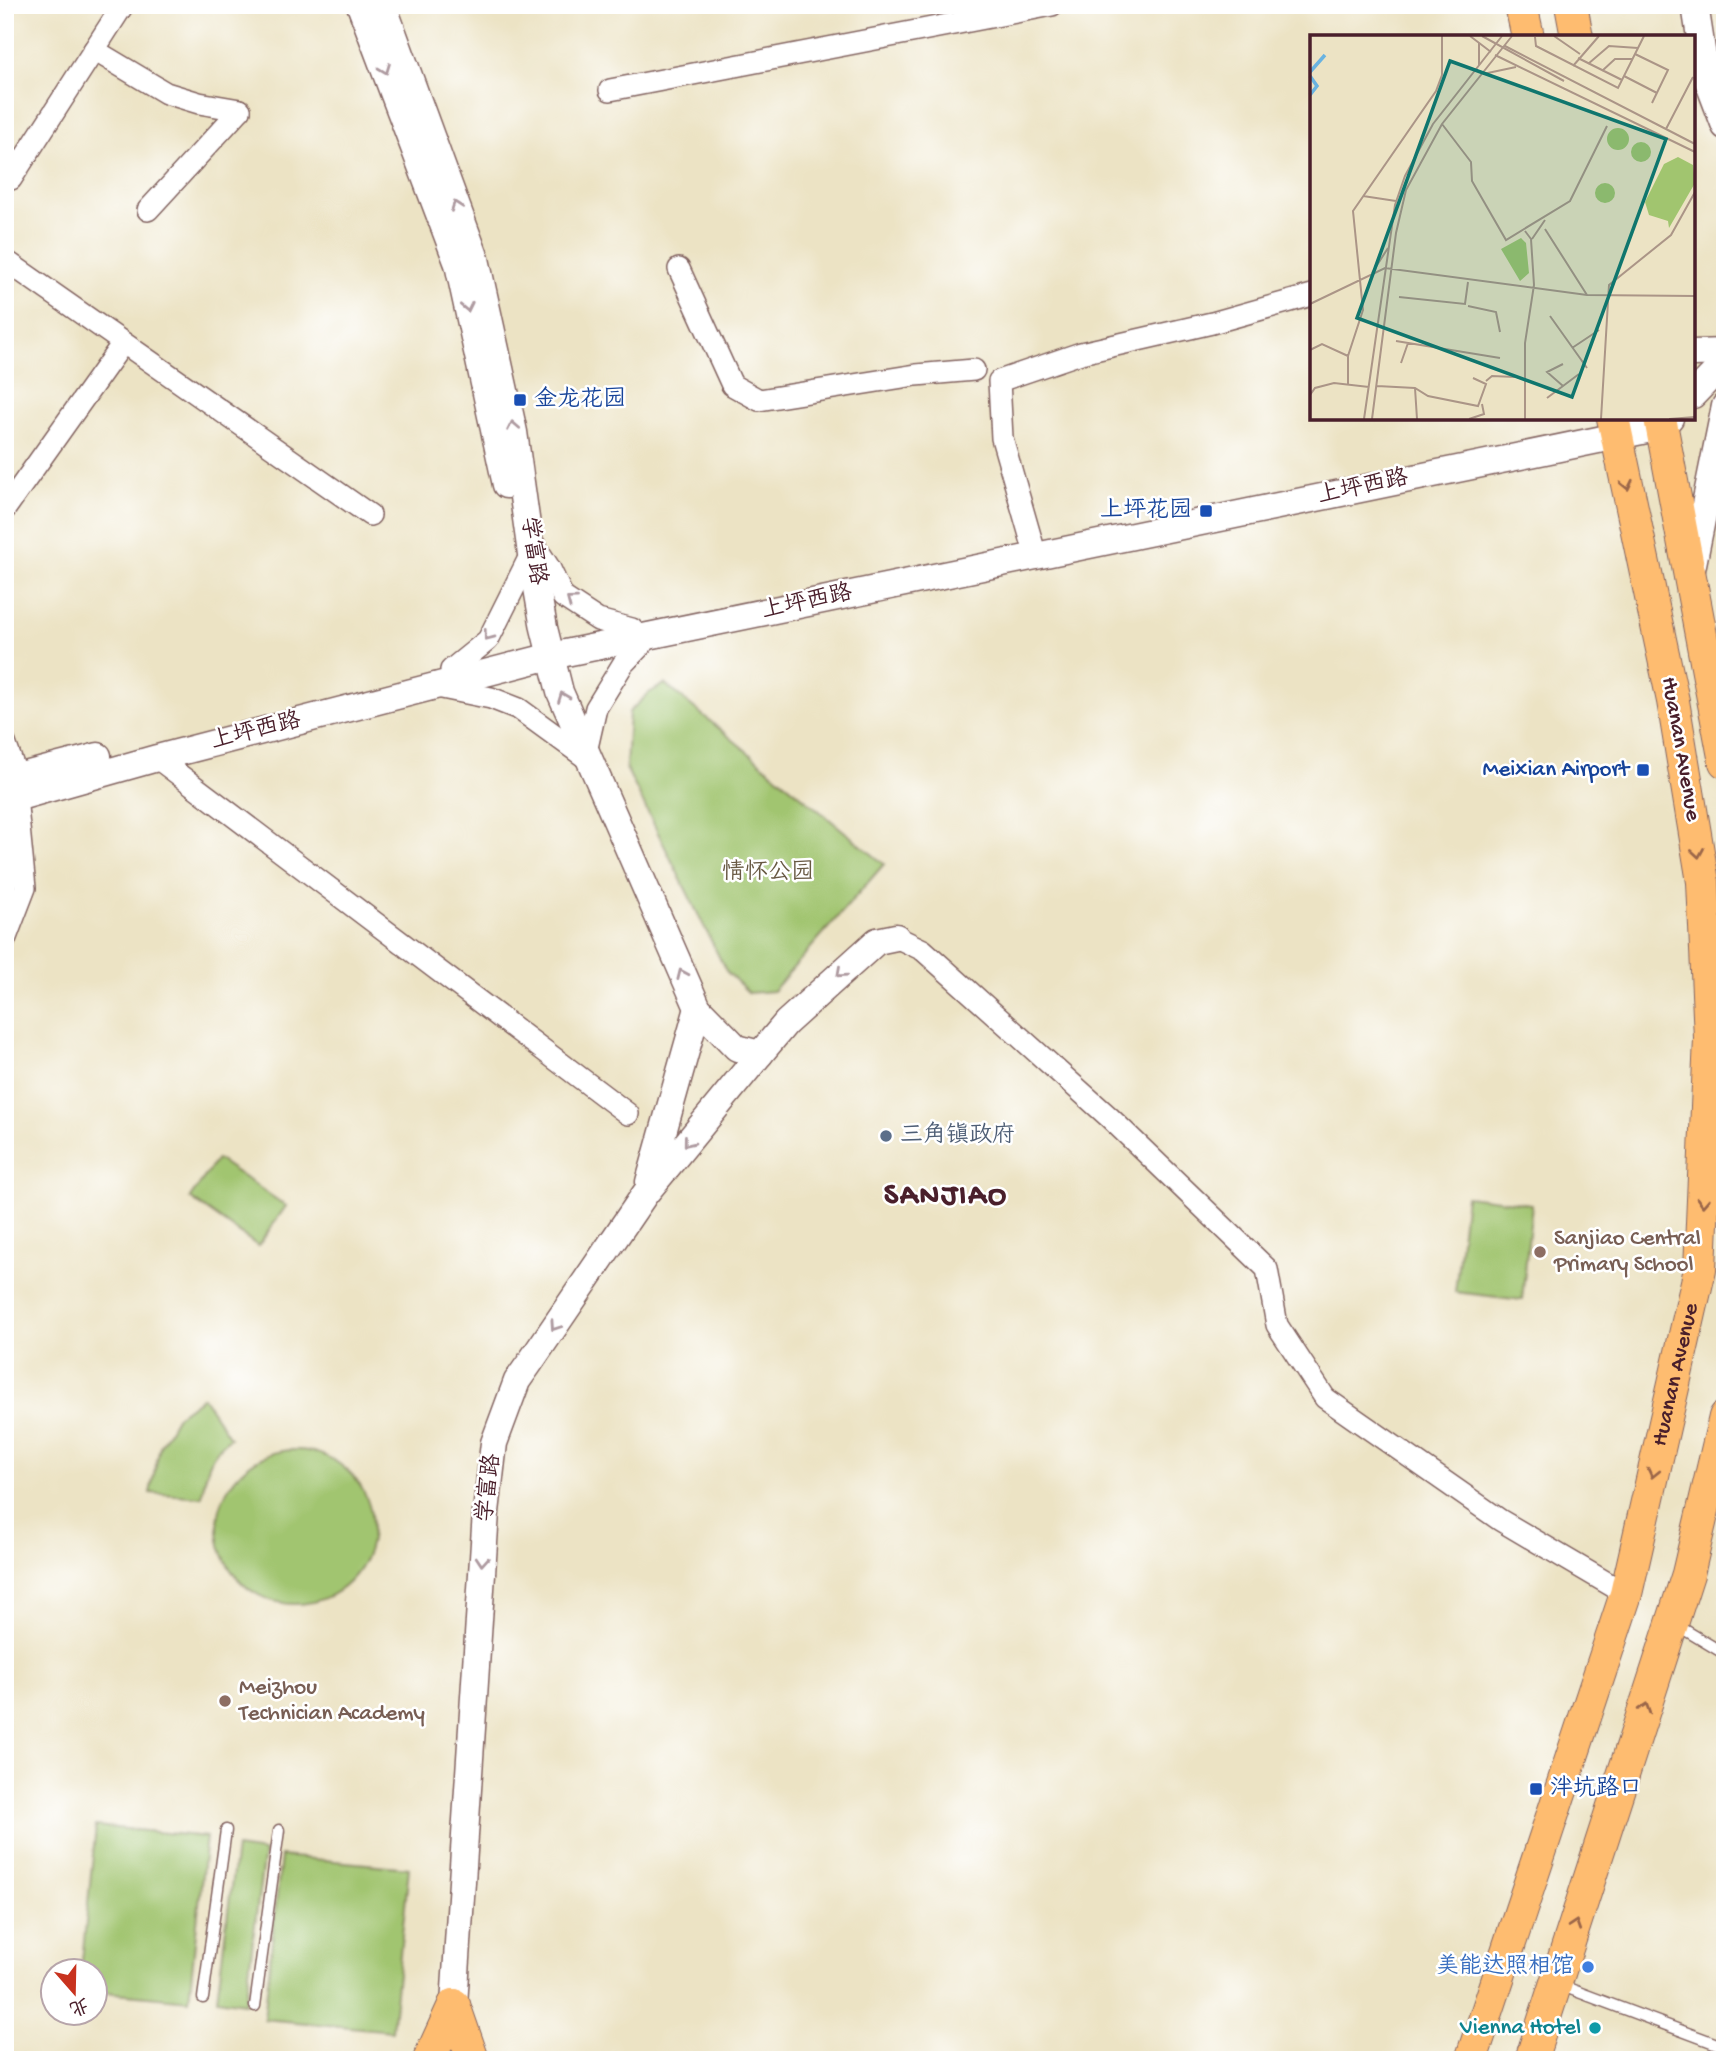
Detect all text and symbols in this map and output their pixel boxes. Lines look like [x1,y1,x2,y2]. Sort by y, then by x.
inset map [1310,35,1695,420]
one-way arrow [376,63,390,75]
one-way arrow [451,201,465,213]
one-way arrow [459,301,474,313]
place label: 金龙花园 [534,386,626,414]
marker: 金龙花园 [512,392,528,408]
one-way arrow [506,420,521,432]
street label: 上坪西路 [1315,464,1411,511]
one-way arrow [1619,479,1634,491]
place label: 上坪花园 [1100,497,1192,525]
marker: 上坪花园 [1198,503,1214,519]
street label: 学富路 [514,515,551,587]
street label: 上坪西路 [759,579,855,626]
one-way arrow [566,597,578,610]
one-way arrow [484,629,496,641]
street label: Huanan Avenue [1654,675,1706,824]
one-way arrow [557,692,571,704]
street label: 上坪西路 [208,707,304,756]
place label: Meixian Airport [1482,757,1631,784]
marker: Meixian Airport [1635,762,1651,778]
one-way arrow [1690,847,1705,859]
park label: 情怀公园 [722,859,814,887]
one-way arrow [836,965,849,978]
one-way arrow [677,968,691,980]
place label: 三角镇政府 [900,1121,1015,1150]
marker: 三角镇政府 [878,1128,894,1144]
one-way arrow [684,1134,697,1146]
district label: SANJIAO [884,1180,1008,1215]
one-way arrow [1696,1197,1711,1208]
place label: Sanjiao Central Primary School [1553,1226,1701,1279]
marker: Sanjiao Central Primary School [1532,1244,1548,1260]
street label: Huanan Avenue [1647,1299,1706,1449]
one-way arrow [551,1318,563,1331]
street label: 学富路 [471,1452,508,1524]
one-way arrow [1647,1467,1662,1479]
one-way arrow [475,1556,490,1567]
place label: Meizhou Technician Academy [237,1675,425,1728]
marker: Meizhou Technician Academy [217,1693,233,1709]
one-way arrow [1637,1703,1651,1715]
place label: 泮坑路口 [1550,1775,1642,1803]
marker: 泮坑路口 [1528,1781,1544,1797]
one-way arrow [1567,1919,1581,1932]
place label: 美能达照相馆 [1436,1953,1574,1981]
north arrow [38,1956,108,2026]
marker: 美能达照相馆 [1580,1959,1596,1975]
text: 北 [66,1991,91,2019]
place label: Vienna Hotel [1459,2015,1581,2042]
marker: Vienna Hotel [1587,2020,1603,2036]

